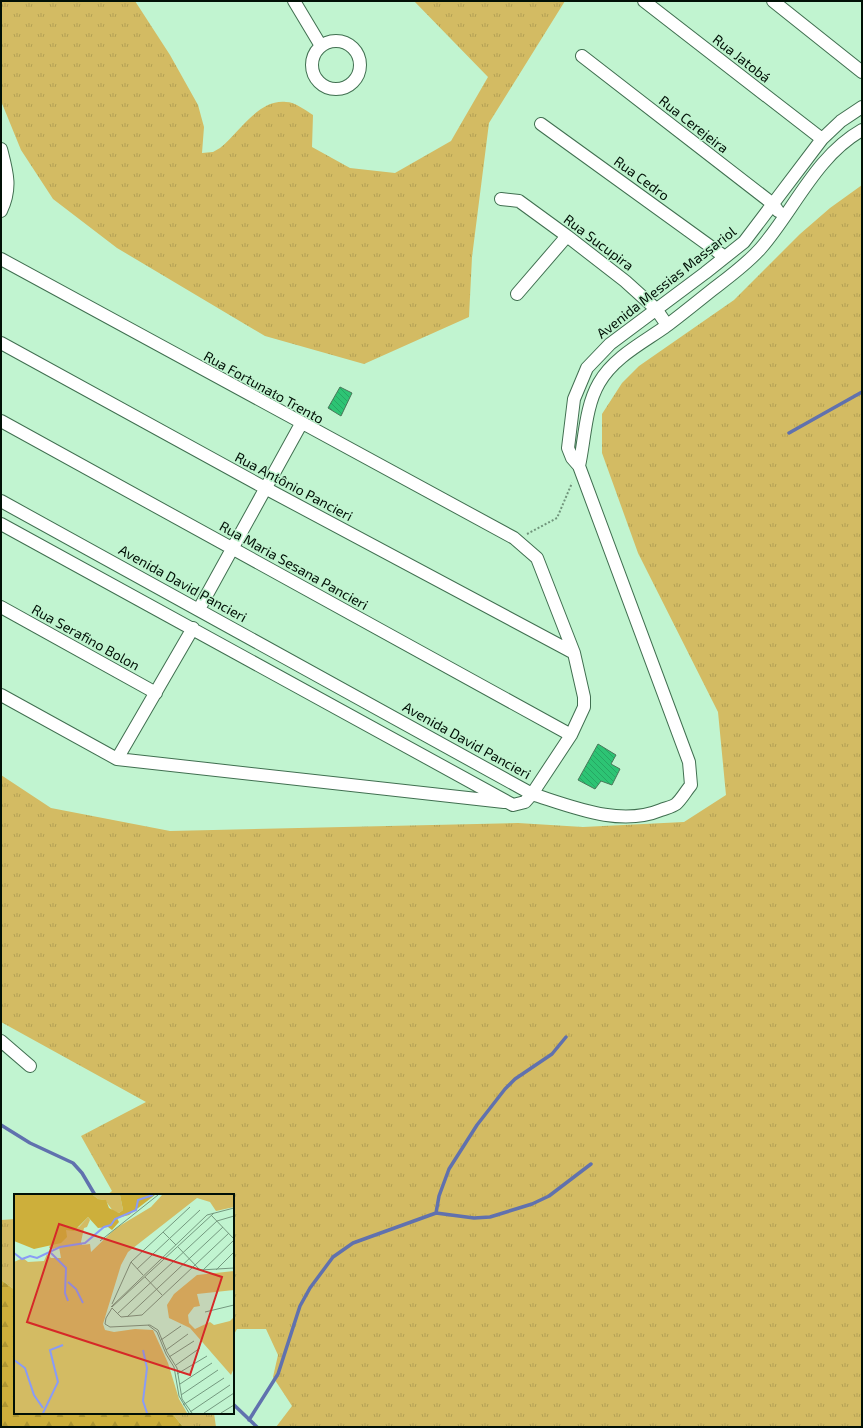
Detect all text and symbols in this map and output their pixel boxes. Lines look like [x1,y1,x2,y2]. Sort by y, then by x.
street label: Rua Jatobá [710,30,774,86]
street label: Rua Cerejeira [656,92,732,156]
street label: Rua Cedro [611,152,673,204]
street label: Rua Sucupira [561,210,637,274]
street label: Avenida Messias Massariol [593,222,740,342]
street label: Rua Fortunato Trento [201,347,327,427]
street label: Rua Antônio Pancieri [232,448,356,524]
street label: Rua Maria Sesana Pancieri [217,517,371,613]
street label: Avenida David Pancieri [116,541,250,625]
street label: Rua Serafino Bolon [29,600,143,674]
street label: Avenida David Pancieri [400,698,534,782]
inset map [14,1194,234,1414]

